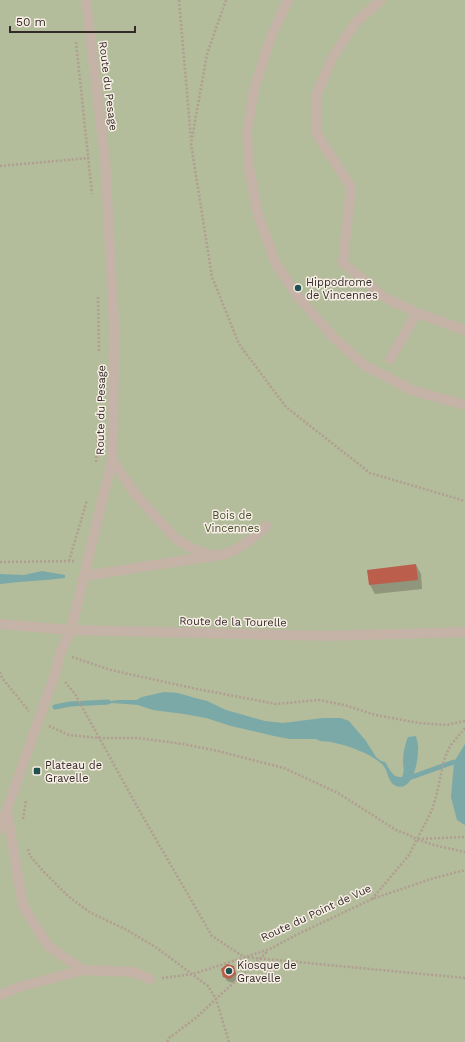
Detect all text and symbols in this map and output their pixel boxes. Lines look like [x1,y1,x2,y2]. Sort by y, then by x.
scale bar [10,8,135,34]
text: 50 m [16,15,46,29]
street label: Route du Pesage [96,41,120,131]
place label: Hippodrome de Vincennes [306,276,378,302]
marker: Hippodrome de Vincennes [293,283,303,293]
street label: Route du Pesage [94,365,108,455]
park label: Bois de Vincennes [204,509,260,535]
street label: Route de la Tourelle [179,615,287,629]
place label: Plateau de Gravelle [45,759,102,785]
marker: Plateau de Gravelle [32,766,42,776]
street label: Route du Point de Vue [259,882,373,944]
place label: Kiosque de Gravelle [237,959,297,985]
marker: Kiosque de Gravelle [224,966,234,976]

